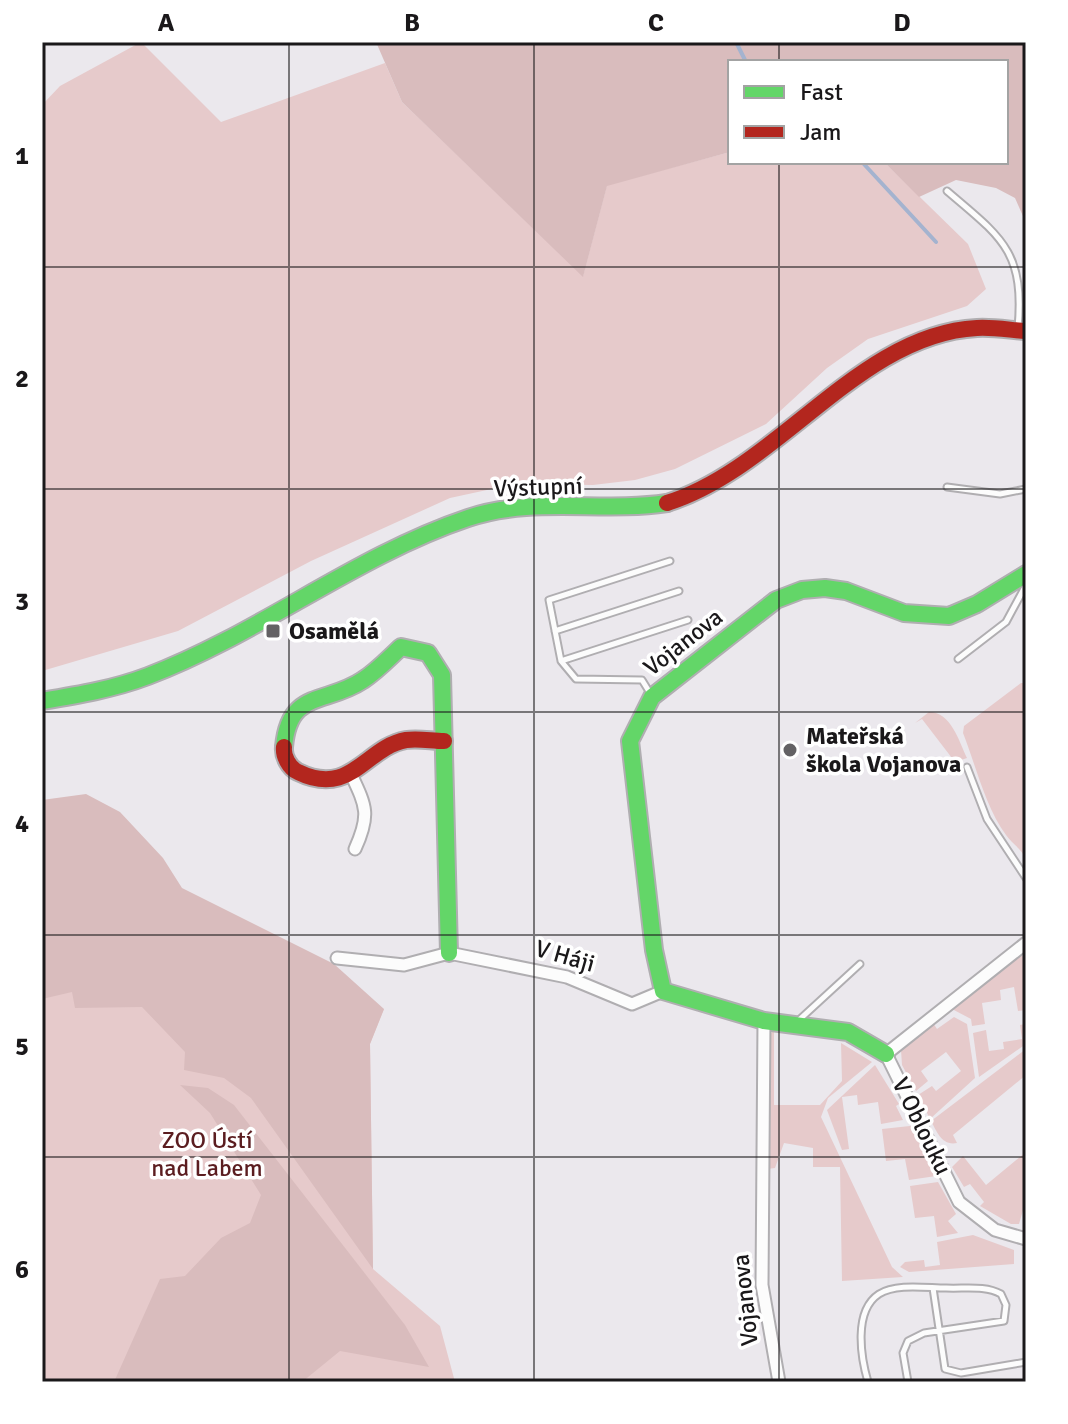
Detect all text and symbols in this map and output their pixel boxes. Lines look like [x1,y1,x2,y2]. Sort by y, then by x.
text: A [158,7,175,39]
text: B [404,7,420,39]
text: C [648,7,664,39]
text: D [893,7,911,39]
legend [728,60,1008,164]
text: Fast [800,77,843,107]
text: Jam [800,117,841,147]
text: 1 [15,140,29,172]
text: 2 [15,363,29,395]
street label: Výstupní [493,470,583,504]
text: 3 [15,586,29,618]
street label: Vojanova [637,602,729,682]
place label: Osamělá [289,616,379,646]
marker: Osamělá [264,622,282,640]
place label: Mateřská škola Vojanova [806,721,961,779]
marker: Mateřská škola Vojanova [781,741,799,759]
text: 4 [15,808,29,840]
street label: V Háji [532,933,598,979]
text: 5 [15,1031,29,1063]
street label: V Oblouku [886,1072,958,1180]
park label: ZOO Ústí nad Labem [151,1125,263,1183]
street label: Vojanova [725,1253,765,1347]
text: 6 [15,1254,29,1286]

